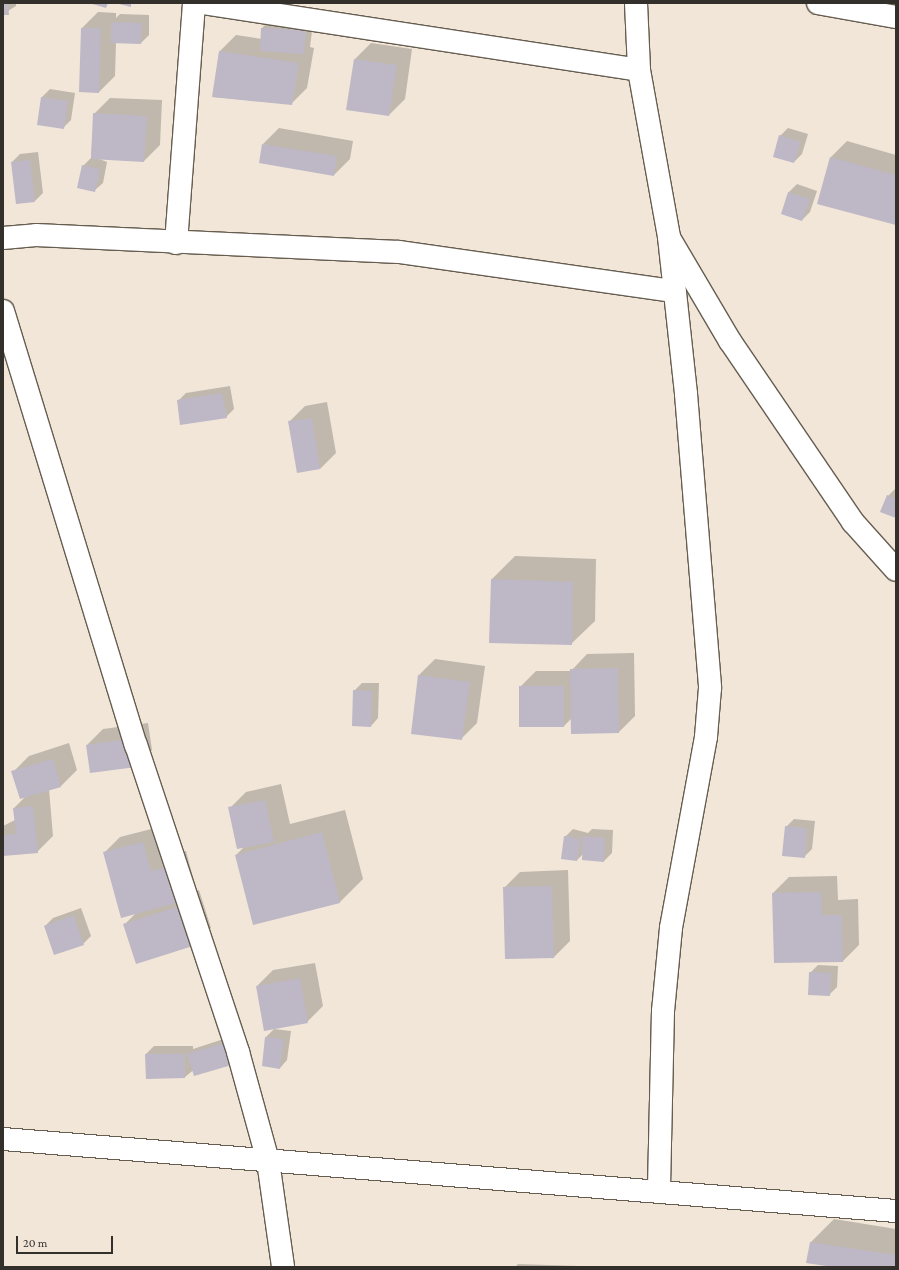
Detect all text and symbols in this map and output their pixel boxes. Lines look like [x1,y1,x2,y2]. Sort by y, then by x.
scale bar [18,1228,115,1254]
text: 20 m [23,1236,47,1250]

